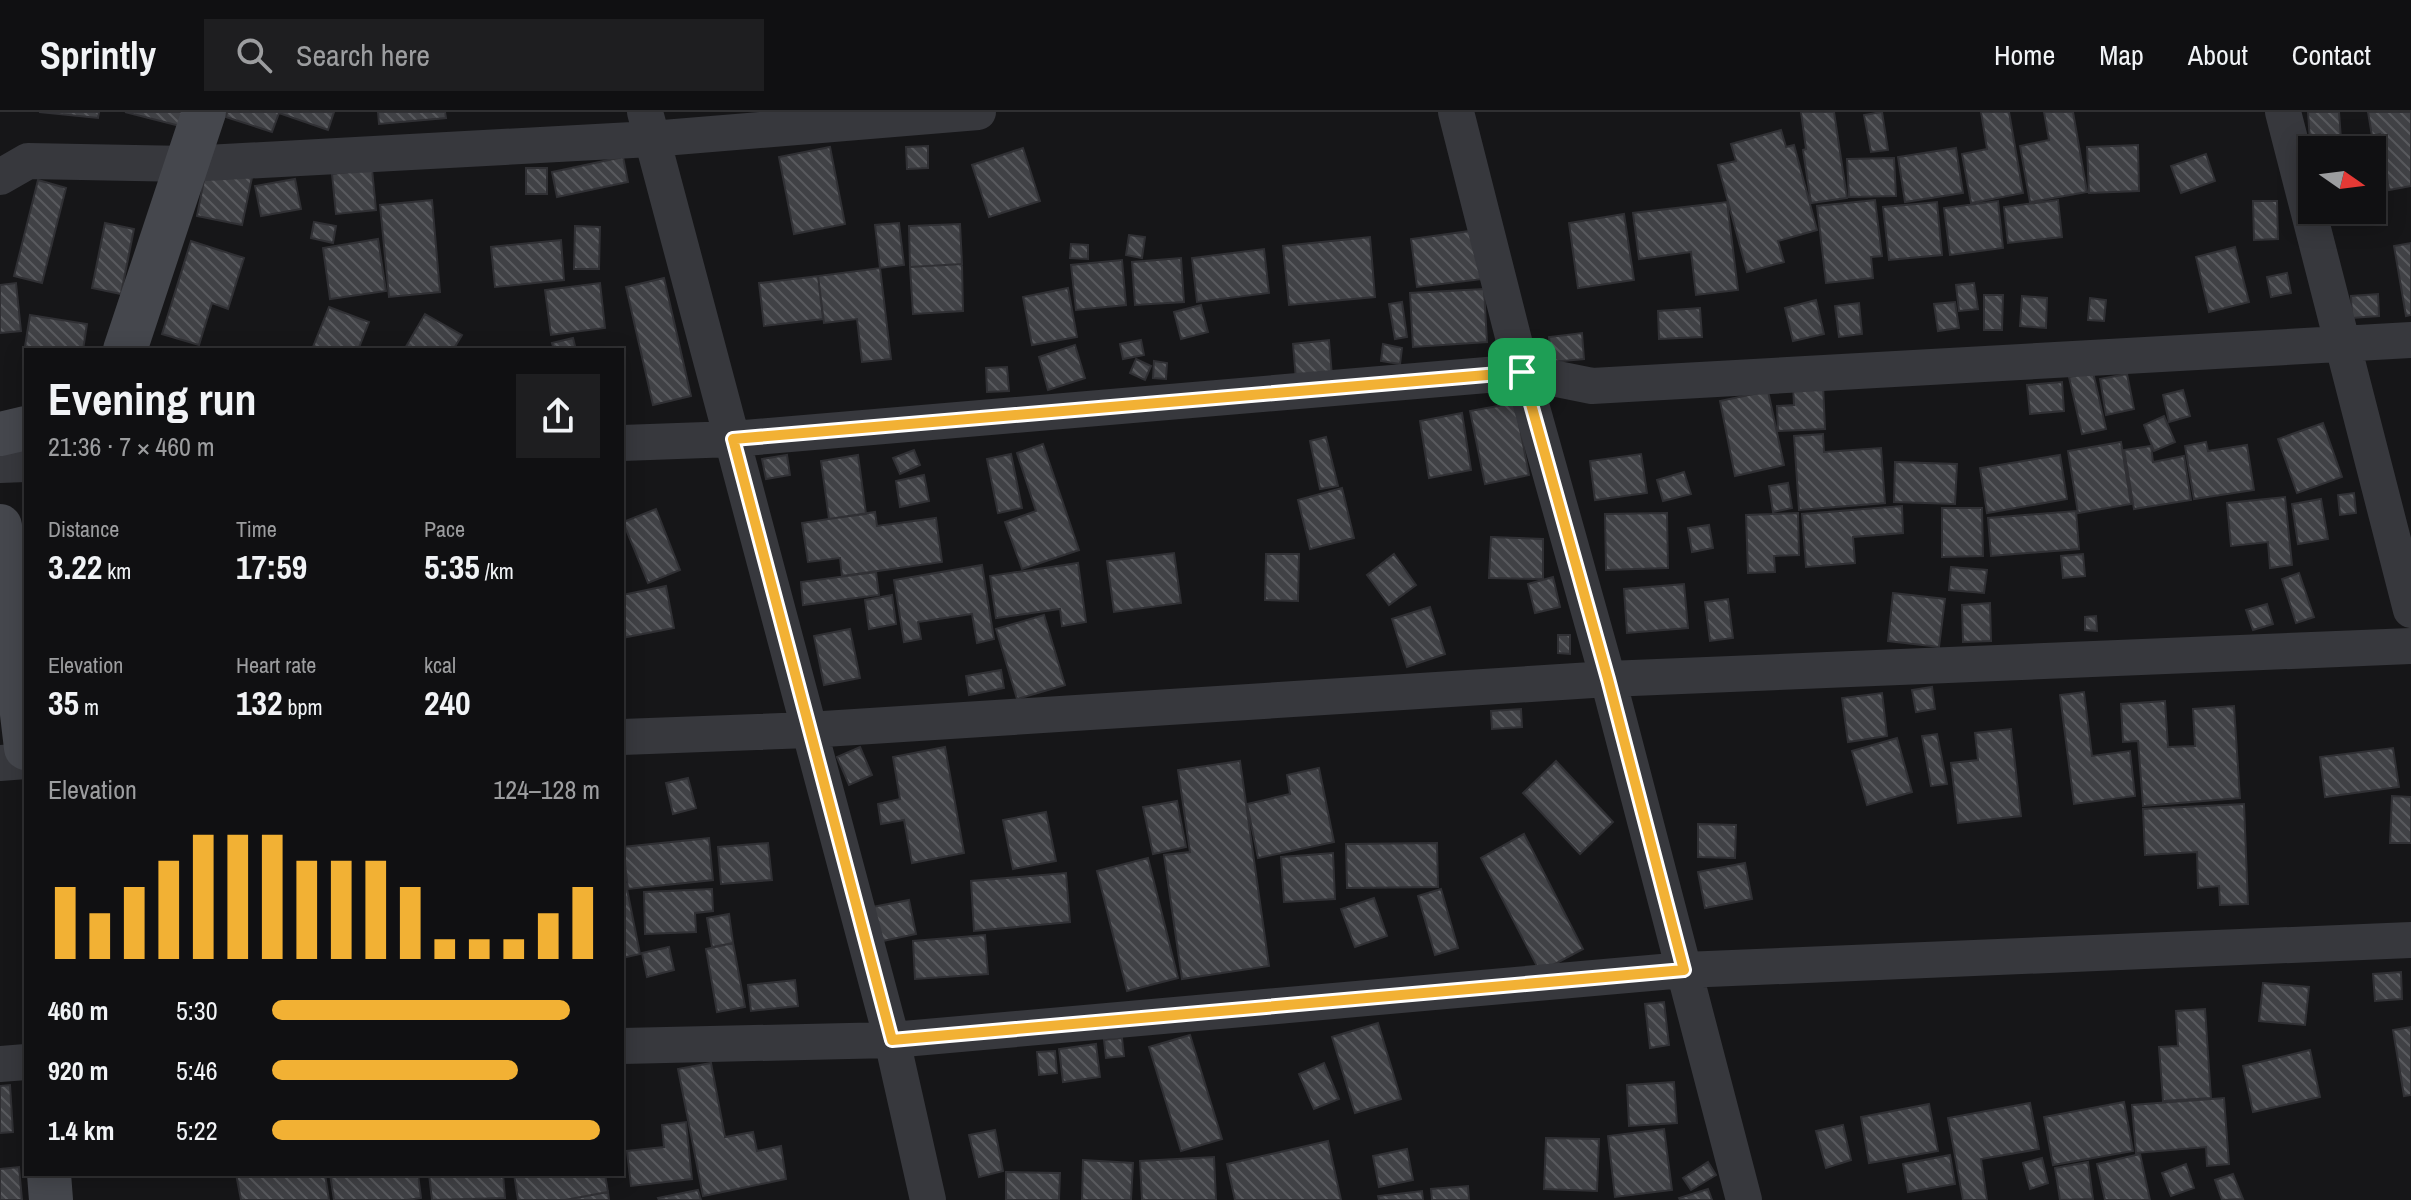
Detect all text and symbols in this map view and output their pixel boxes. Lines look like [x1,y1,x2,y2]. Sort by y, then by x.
search box [204,19,764,91]
text: Sprintly [40,30,156,81]
icon: search [232,33,276,77]
text: Search here [296,35,430,75]
text: Home [1994,36,2055,74]
text: Map [2099,36,2144,74]
text: About [2188,36,2248,74]
text: Contact [2292,36,2371,74]
north arrow [2298,136,2386,224]
map controls [2298,136,2386,224]
pin [1488,338,1556,406]
icon: arrive [1500,350,1544,394]
text: Evening run [48,369,257,429]
button: share [516,374,600,458]
text: 21:36 · 7 × 460 m [48,429,215,464]
text: Distance [48,514,119,544]
text: Time [236,514,277,544]
text: Pace [424,514,465,544]
text: 3.22 [48,544,102,590]
text: 17:59 [236,544,307,590]
text: 5:35 [424,544,480,590]
text: km [102,556,131,586]
text: /km [480,556,514,586]
text: Elevation [48,650,123,680]
text: Heart rate [236,650,316,680]
text: kcal [424,650,456,680]
text: 35 [48,680,79,726]
text: 132 [236,680,283,726]
text: 240 [424,680,471,726]
text: m [79,692,99,722]
text: bpm [283,692,323,722]
text: Elevation [48,772,137,807]
text: 124–128 m [493,772,600,807]
text: 460 m [48,993,108,1028]
text: 5:30 [176,993,218,1028]
text: 920 m [48,1053,108,1088]
text: 5:46 [176,1053,218,1088]
text: 1.4 km [48,1113,114,1148]
text: 5:22 [176,1113,218,1148]

